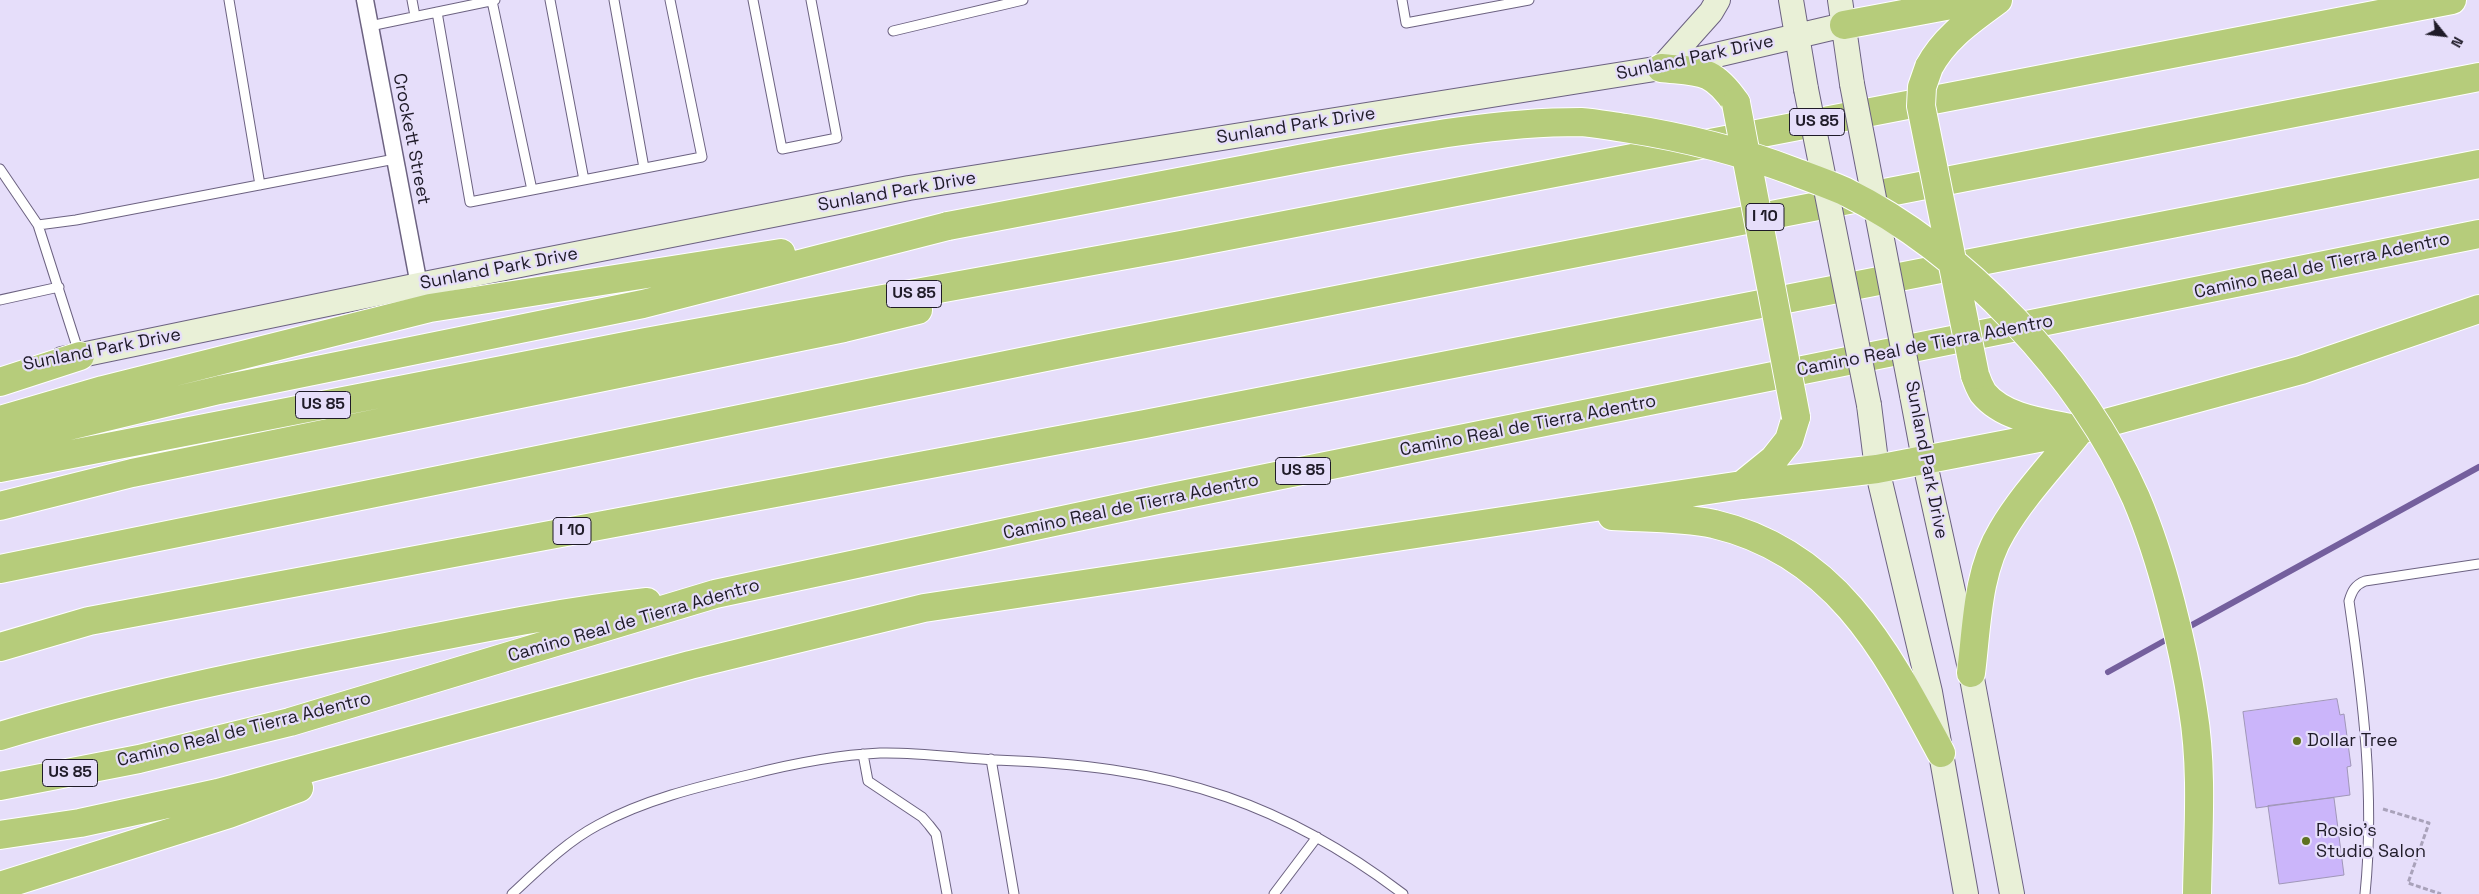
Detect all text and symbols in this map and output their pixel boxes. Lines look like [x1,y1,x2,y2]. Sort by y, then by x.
north arrow [2419,10,2469,60]
street label: Sunland Park Drive [1614,31,1776,85]
text: N [2447,34,2467,51]
street label: Crockett Street [388,71,434,207]
street label: Sunland Park Drive [1215,103,1377,149]
road number: US 85 [1790,108,1844,136]
street label: Sunland Park Drive [816,167,978,217]
road number: I 10 [1746,203,1784,230]
street label: Camino Real de Tierra Adentro [2192,228,2452,304]
street label: Sunland Park Drive [418,243,580,295]
road number: US 85 [886,280,942,308]
street label: Camino Real de Tierra Adentro [1795,311,2055,381]
street label: Sunland Park Drive [21,324,183,376]
street label: Sunland Park Drive [1900,379,1952,541]
street label: Camino Real de Tierra Adentro [1398,391,1658,461]
road number: US 85 [296,392,350,418]
road number: US 85 [1276,458,1330,484]
street label: Camino Real de Tierra Adentro [1001,469,1261,545]
road number: I 10 [553,518,591,544]
street label: Camino Real de Tierra Adentro [506,575,762,667]
street label: Camino Real de Tierra Adentro [115,688,373,772]
place label: Dollar Tree [2307,730,2398,752]
marker: Dollar Tree [2291,735,2303,747]
road number: US 85 [42,760,98,786]
place label: Rosio's Studio Salon [2316,820,2426,862]
marker: Rosio's Studio Salon [2300,835,2312,847]

